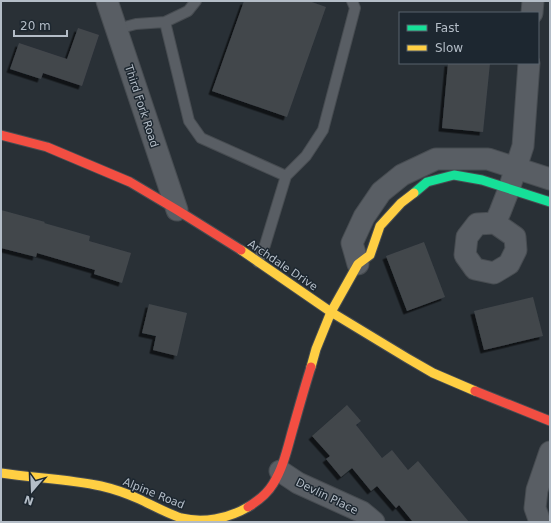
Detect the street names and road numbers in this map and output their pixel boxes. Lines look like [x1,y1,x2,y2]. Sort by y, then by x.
street label: Third Fork Road [122,62,161,149]
street label: Archdale Drive [245,237,320,294]
street label: Alpine Road [121,475,187,512]
street label: Devlin Place [294,476,360,517]

